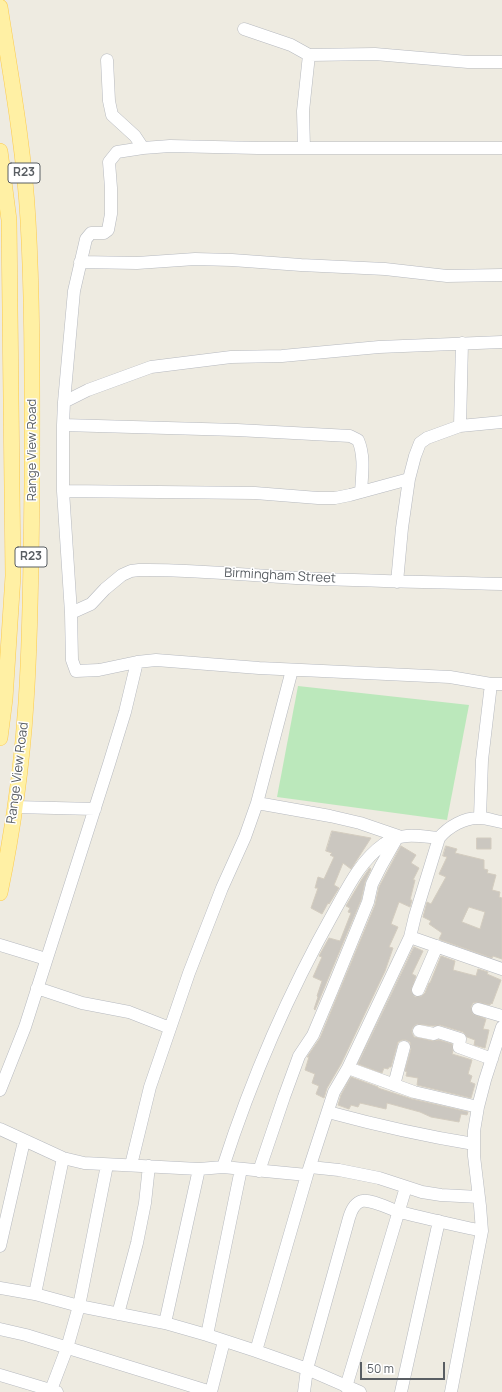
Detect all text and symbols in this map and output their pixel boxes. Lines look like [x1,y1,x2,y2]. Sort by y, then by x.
road number: R23 [8,163,40,183]
street label: Range View Road [24,399,40,501]
road number: R23 [15,547,47,567]
street label: Birmingham Street [224,565,336,587]
street label: Range View Road [4,721,32,825]
scale bar [362,1354,447,1380]
text: 50 m [367,1360,394,1377]

